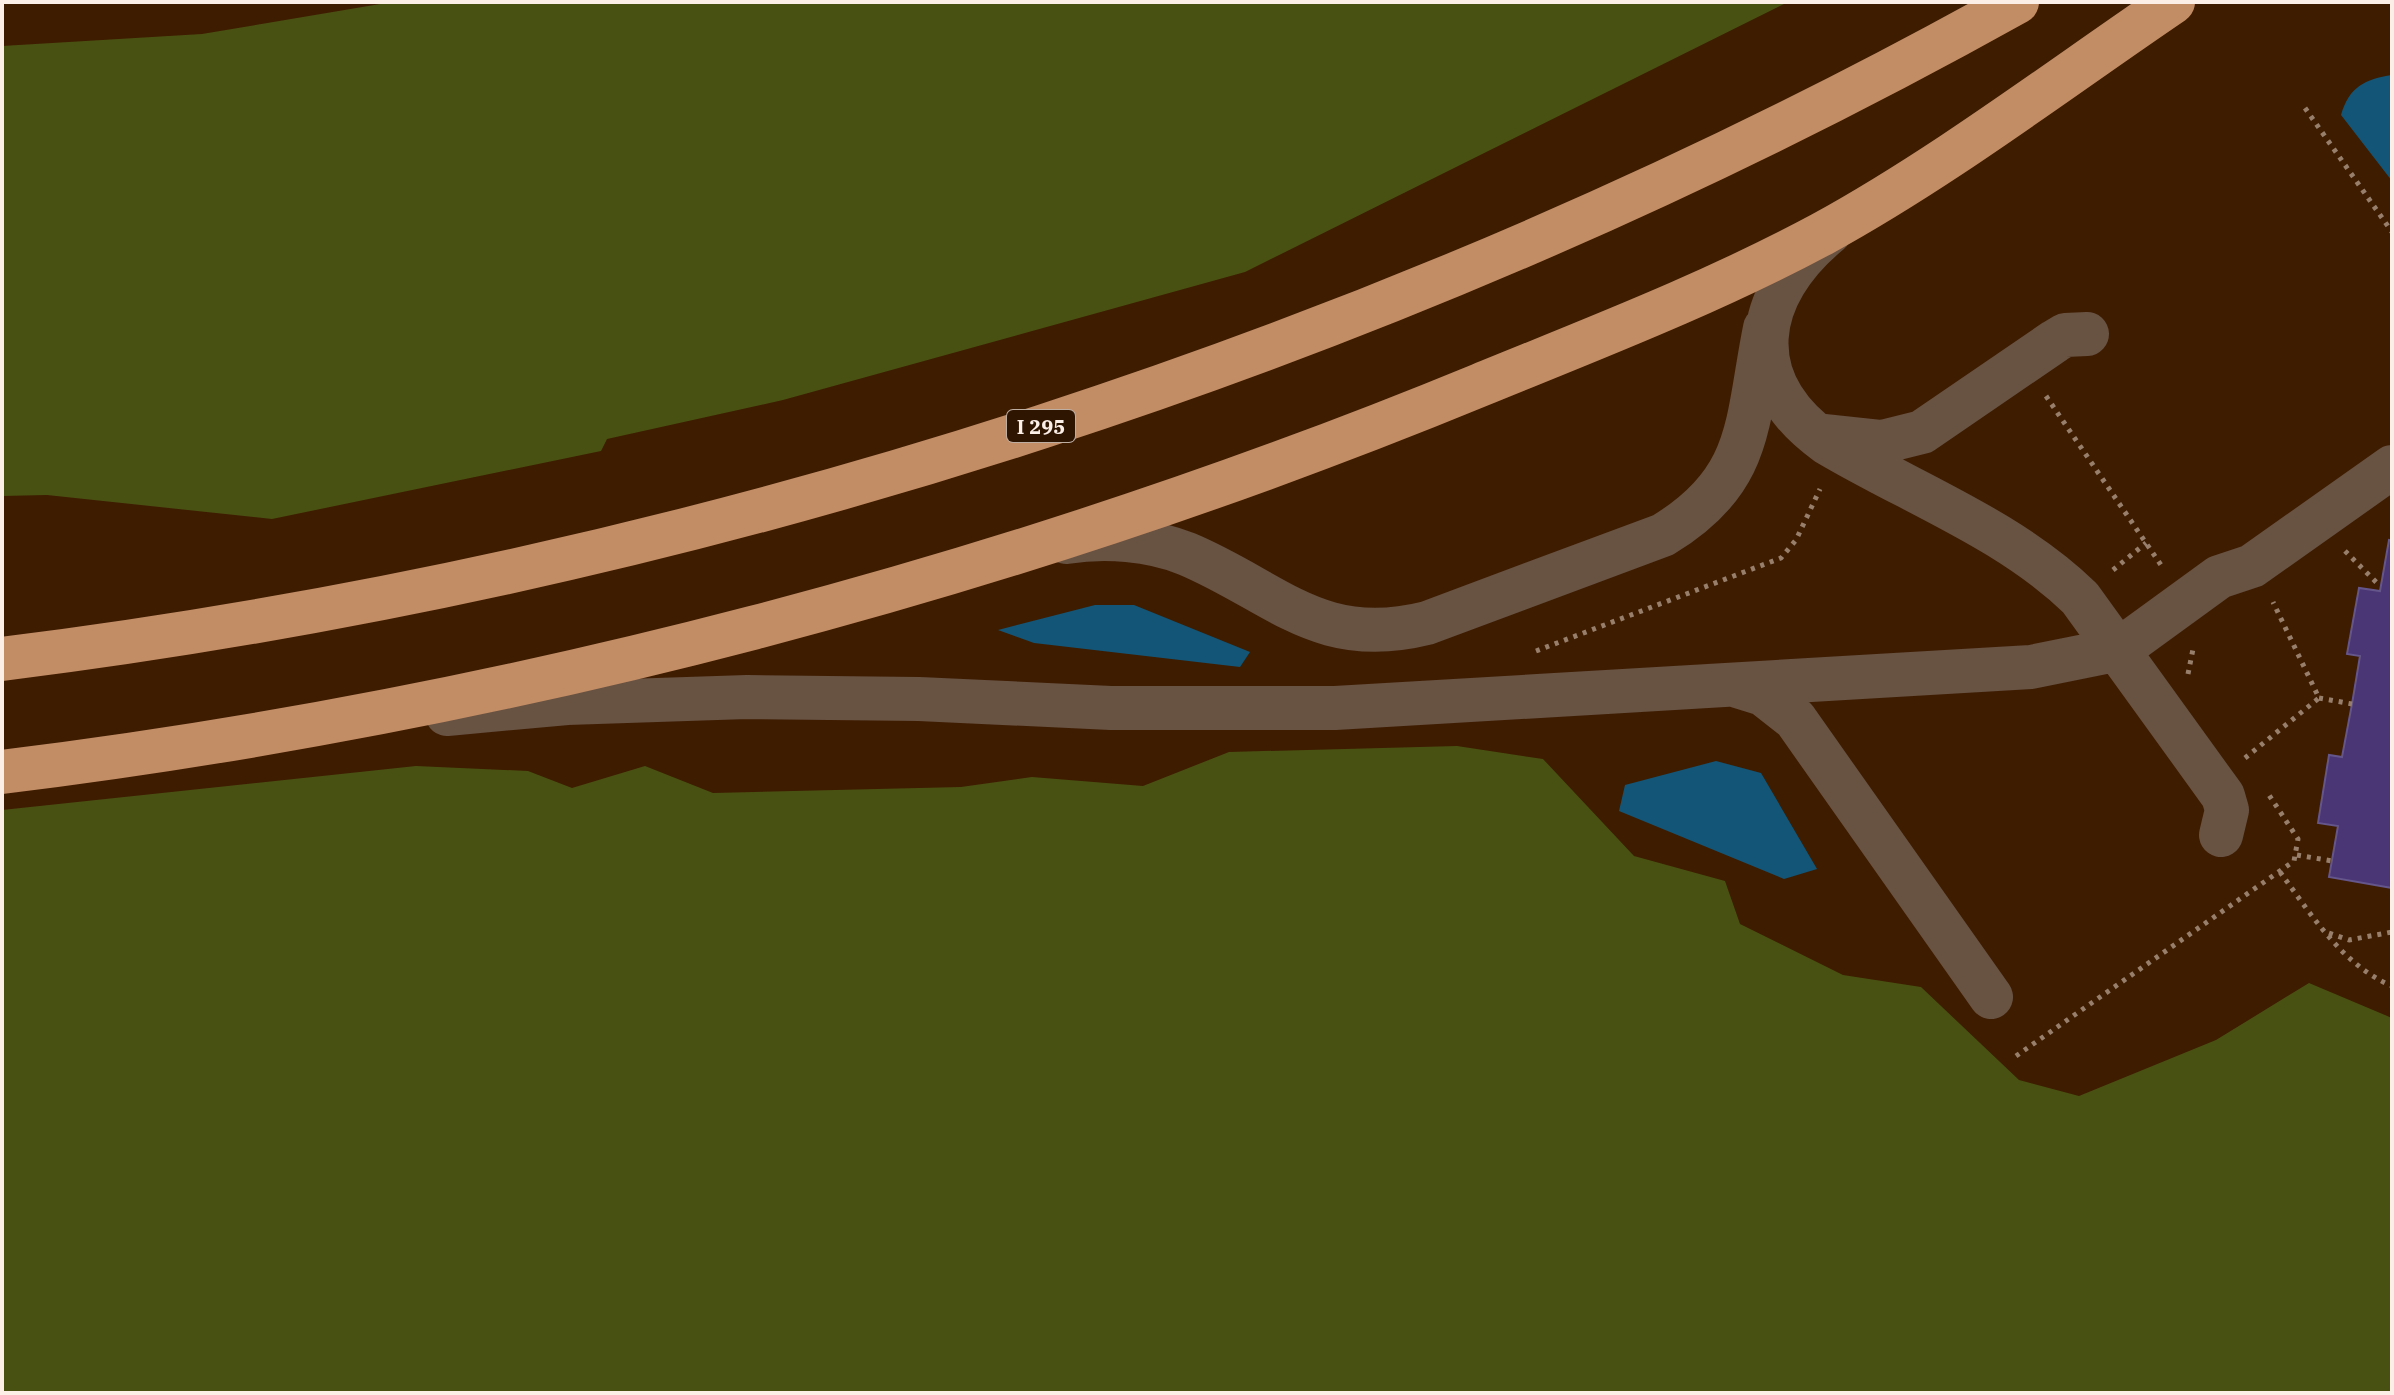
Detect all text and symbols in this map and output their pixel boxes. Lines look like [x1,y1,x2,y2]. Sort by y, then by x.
road number: I 295 [1007,410,1075,442]

